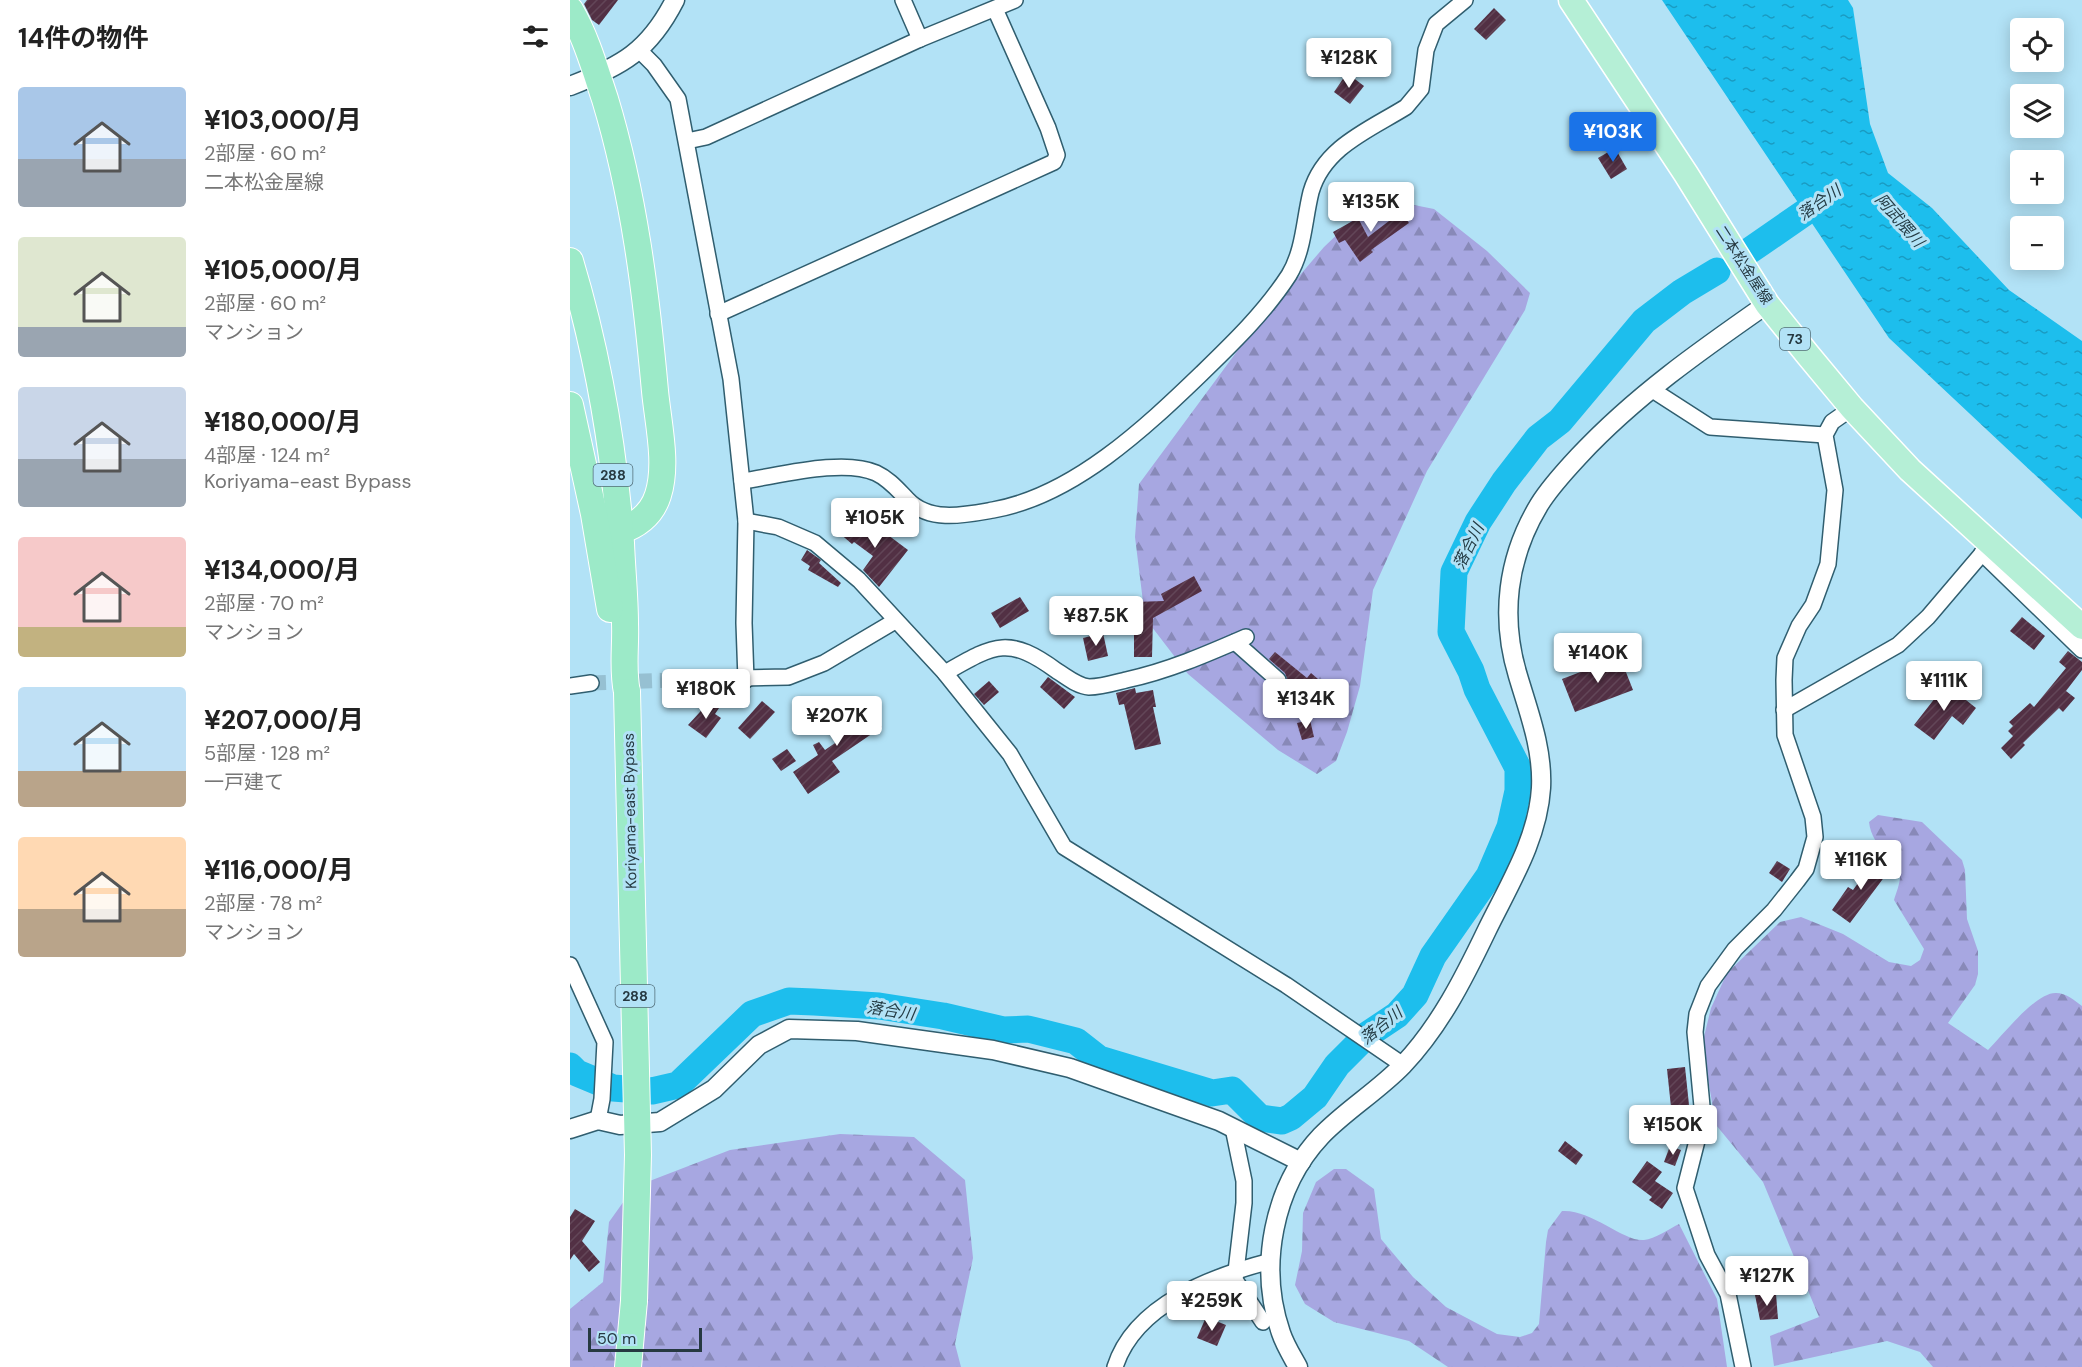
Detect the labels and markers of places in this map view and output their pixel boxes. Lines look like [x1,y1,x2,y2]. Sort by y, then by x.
pin: ¥128K [1307,38,1391,89]
pin: ¥103K [1571,112,1655,163]
pin: ¥135K [1329,182,1413,233]
pin: ¥105K [833,498,917,549]
pin: ¥87.5K [1047,596,1145,647]
pin: ¥140K [1556,633,1640,684]
pin: ¥111K [1902,661,1986,712]
pin: ¥180K [664,669,748,720]
pin: ¥134K [1264,679,1348,730]
pin: ¥207K [795,696,879,747]
pin: ¥116K [1819,840,1903,891]
pin: ¥150K [1631,1105,1715,1156]
pin: ¥127K [1725,1256,1809,1307]
pin: ¥259K [1170,1281,1254,1332]

